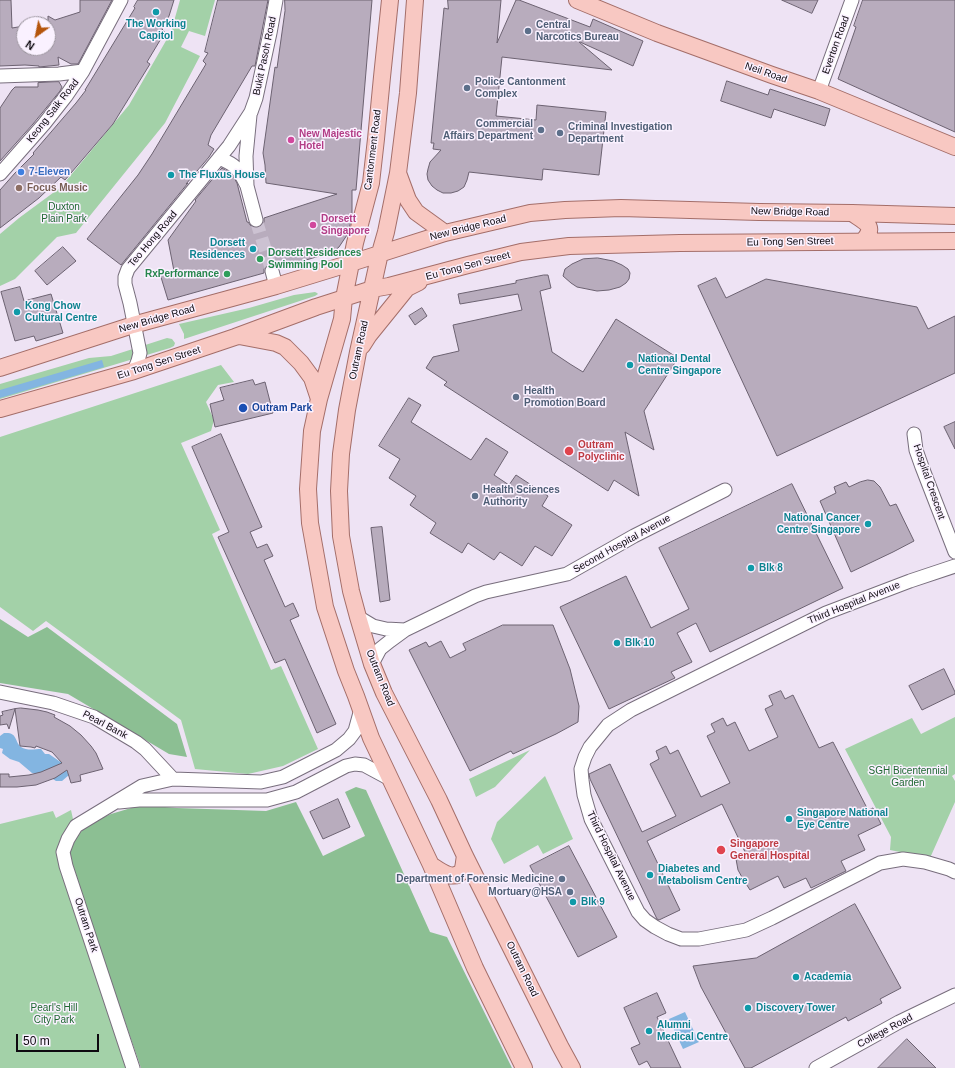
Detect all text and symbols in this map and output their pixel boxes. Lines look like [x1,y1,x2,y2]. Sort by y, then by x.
marker: The Working Capitol [151,7,161,17]
street label: Everton Road [820,14,852,76]
north arrow [16,16,56,56]
street label: Bukit Pasoh Road [251,16,279,96]
place label: The Working Capitol [126,18,186,42]
place label: Central Narcotics Bureau [536,19,619,42]
marker: Central Narcotics Bureau [523,26,533,36]
text: N [23,38,37,52]
street label: Neil Road [743,60,789,86]
place label: Police Cantonment Complex [475,76,566,100]
street label: Keong Saik Road [24,77,82,145]
marker: Police Cantonment Complex [462,83,472,93]
street label: Cantonment Road [362,109,384,191]
place label: Commercial Affairs Department [443,118,533,142]
place label: Criminal Investigation Department [568,121,672,144]
marker: Commercial Affairs Department [536,125,546,135]
place label: New Majestic Hotel [299,128,362,152]
marker: Criminal Investigation Department [555,128,565,138]
marker: New Majestic Hotel [286,135,296,145]
place label: 7-Eleven [29,166,70,178]
marker: 7-Eleven [16,167,26,177]
place label: The Fluxus House [179,169,265,181]
marker: The Fluxus House [166,170,176,180]
place label: Focus Music [27,182,88,194]
marker: Focus Music [14,183,24,193]
park label: Duxton Plain Park [41,201,87,224]
street label: New Bridge Road [751,205,829,219]
street label: Teo Hong Road [126,209,180,269]
place label: Dorsett Singapore [321,213,370,236]
street label: New Bridge Road [429,213,507,243]
marker: Dorsett Singapore [308,220,318,230]
street label: Eu Tong Sen Street [747,235,833,249]
place label: Dorsett Residences [189,237,245,260]
marker: Dorsett Residences [248,244,258,254]
place label: Dorsett Residences Swimming Pool [268,247,361,270]
street label: Eu Tong Sen Street [425,249,511,283]
marker: Dorsett Residences Swimming Pool [255,254,265,264]
place label: RxPerformance [145,268,219,280]
marker: RxPerformance [222,269,232,279]
place label: Kong Chow Cultural Centre [25,300,97,324]
street label: New Bridge Road [118,302,196,336]
marker: Kong Chow Cultural Centre [12,307,22,317]
street label: Outram Road [347,319,371,381]
street label: Eu Tong Sen Street [116,344,202,382]
place label: National Dental Centre Singapore [638,353,721,376]
marker: National Dental Centre Singapore [625,360,635,370]
place label: Health Promotion Board [524,385,606,408]
marker: Health Promotion Board [511,392,521,402]
marker: Outram Park [237,402,249,414]
place label: Outram Park [252,402,312,414]
place label: Outram Polyclinic [578,439,625,462]
street label: Hospital Crescent [910,443,948,521]
marker: Outram Polyclinic [563,445,575,457]
place label: Health Sciences Authority [483,484,560,508]
marker: Health Sciences Authority [470,491,480,501]
street label: Second Hospital Avenue [571,512,673,576]
place label: National Cancer Centre Singapore [777,512,860,536]
marker: National Cancer Centre Singapore [863,519,873,529]
place label: Blk 8 [759,562,783,574]
marker: Blk 8 [746,563,756,573]
street label: Third Hospital Avenue [806,579,902,627]
place label: Blk 10 [625,637,654,649]
marker: Blk 10 [612,638,622,648]
street label: Outram Road [363,648,397,708]
street label: Pearl Bank [81,708,129,742]
park label: SGH Bicentennial Garden [869,765,947,788]
place label: Singapore National Eye Centre [797,807,888,830]
street label: Third Hospital Avenue [584,809,638,903]
marker: Singapore National Eye Centre [784,814,794,824]
place label: Singapore General Hospital [730,838,809,862]
marker: Singapore General Hospital [715,844,727,856]
place label: Diabetes and Metabolism Centre [658,863,747,886]
marker: Diabetes and Metabolism Centre [645,870,655,880]
place label: Department of Forensic Medicine [396,873,554,885]
marker: Department of Forensic Medicine [557,874,567,884]
place label: Mortuary@HSA [488,886,562,898]
marker: Mortuary@HSA [565,887,575,897]
street label: Outram Park [72,896,100,954]
place label: Blk 9 [581,896,605,908]
marker: Blk 9 [568,897,578,907]
street label: Outram Road [503,939,541,999]
place label: Academia [804,971,851,983]
marker: Academia [791,972,801,982]
park label: Pearl's Hill City Park [31,1002,77,1026]
place label: Discovery Tower [756,1002,835,1014]
marker: Discovery Tower [743,1003,753,1013]
street label: College Road [855,1011,915,1051]
place label: Alumni Medical Centre [657,1019,728,1042]
scale bar [18,1026,101,1052]
marker: Alumni Medical Centre [644,1026,654,1036]
text: 50 m [23,1034,50,1048]

